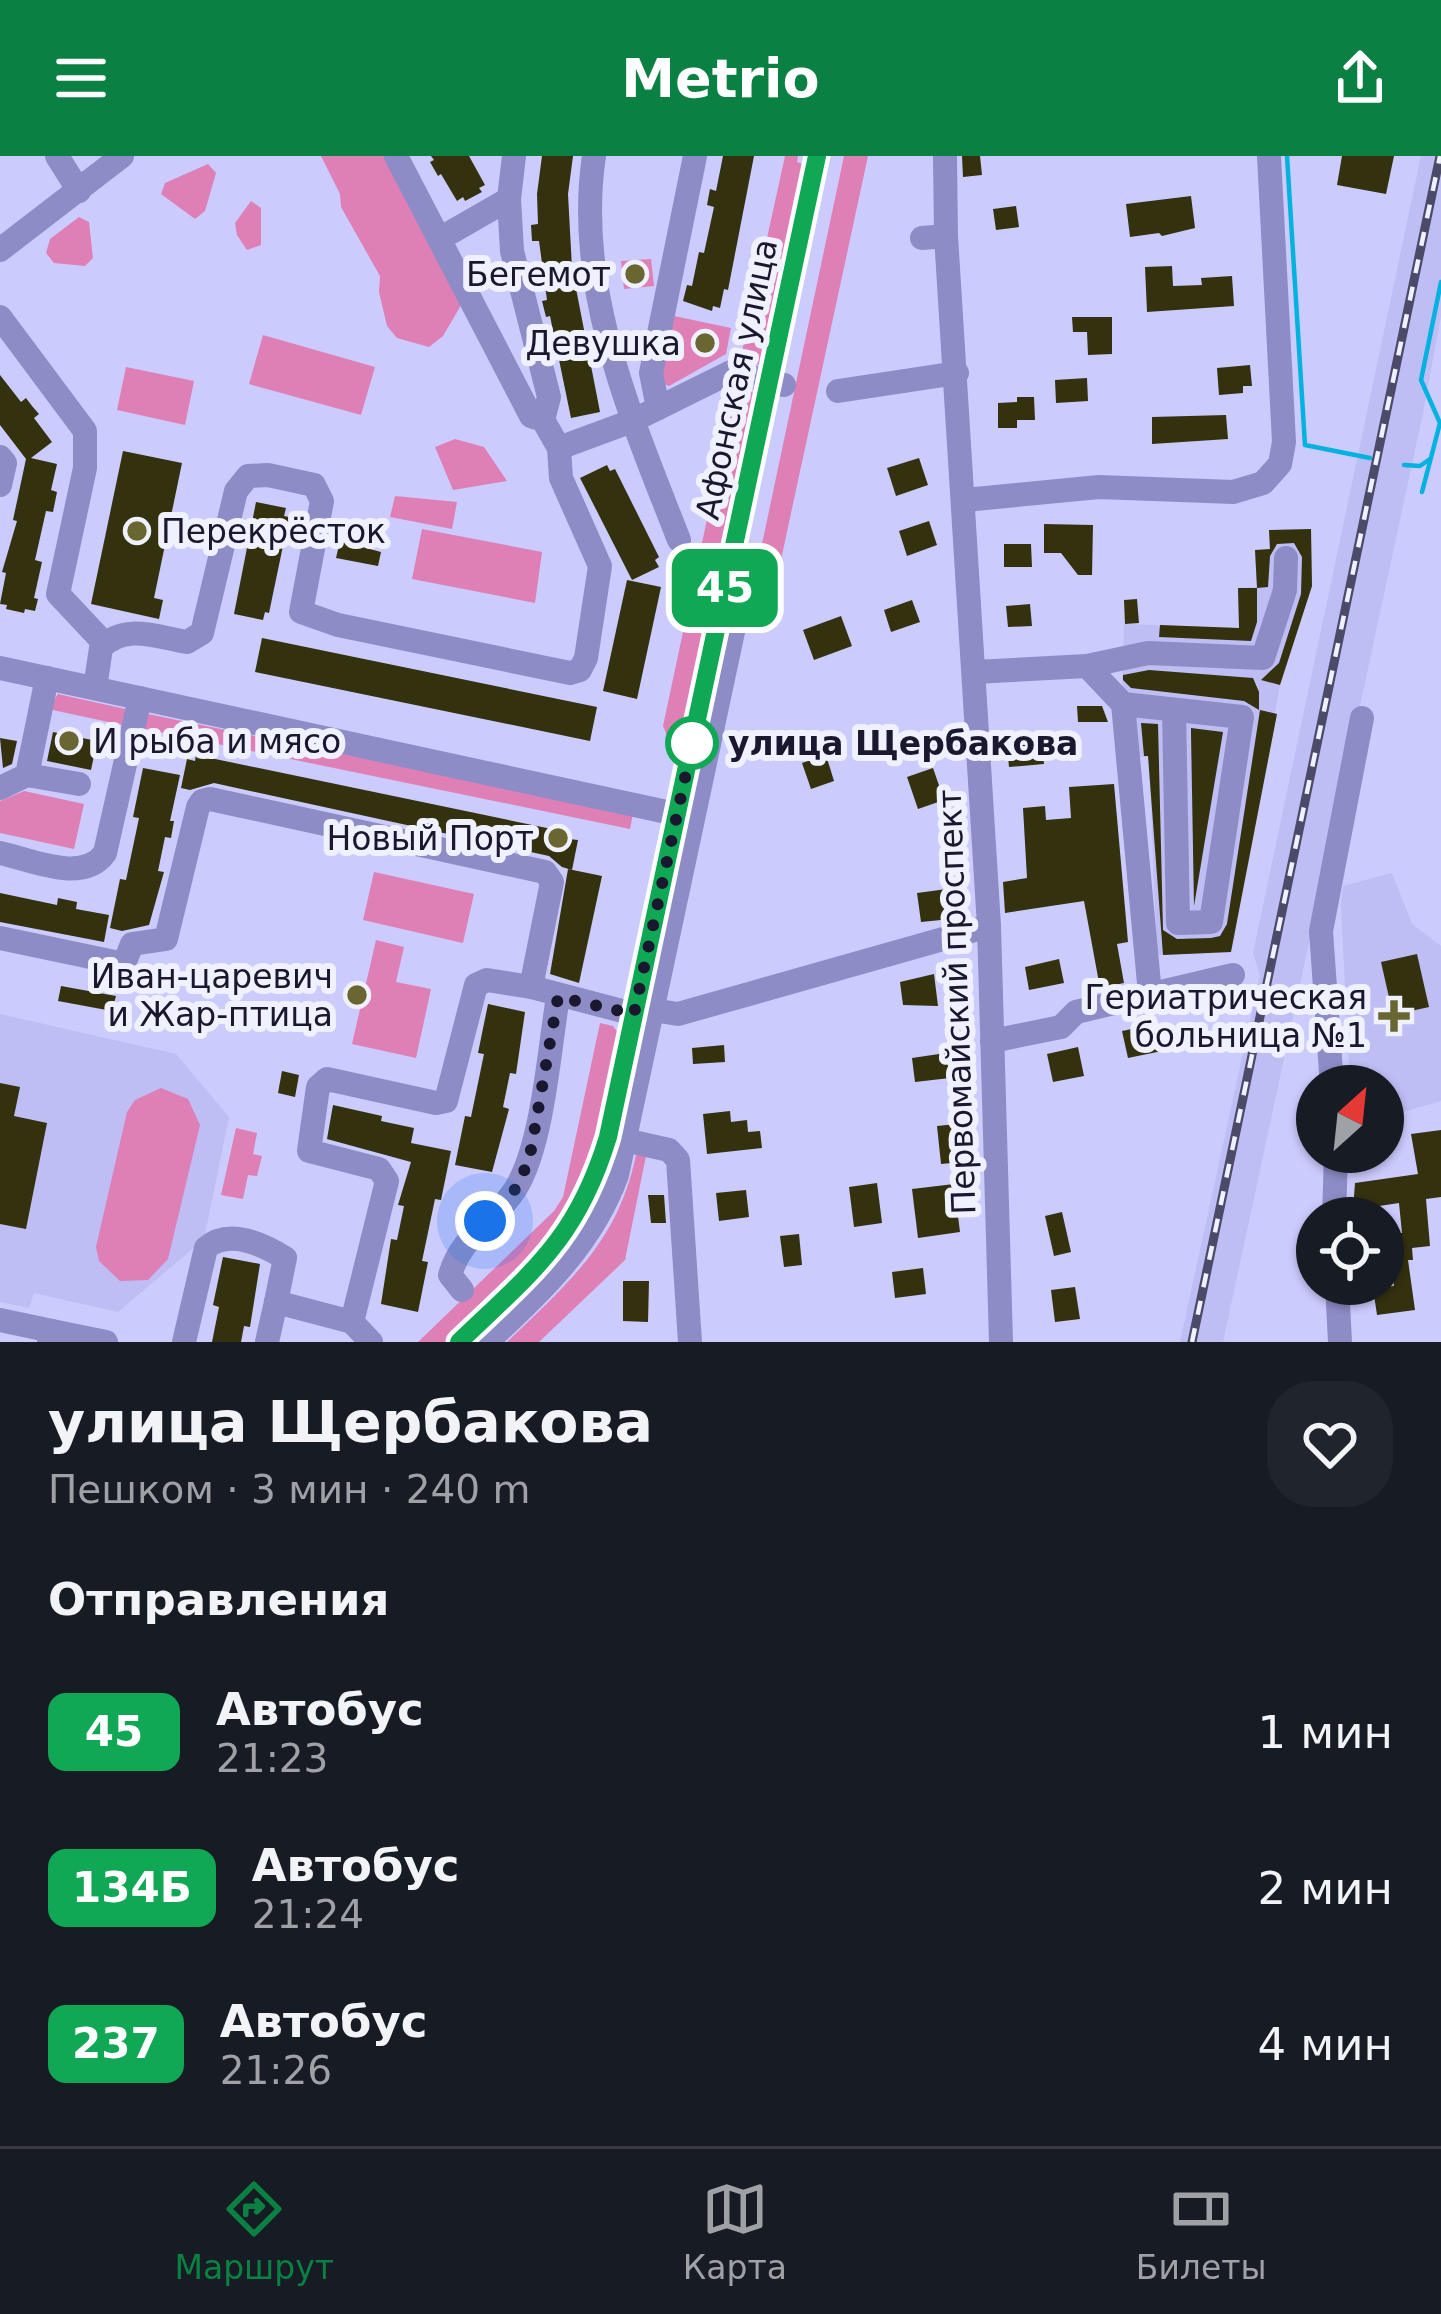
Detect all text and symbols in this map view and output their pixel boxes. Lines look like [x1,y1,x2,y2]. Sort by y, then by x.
icon: menu [48,45,114,111]
icon: share [1327,45,1393,111]
text: Metrio [621,47,820,110]
street label: Афонская улица [688,235,785,523]
place label: Бегемот [466,255,611,294]
marker: Бегемот [622,261,648,287]
place label: Девушка [526,324,681,363]
marker: Девушка [692,330,718,356]
place label: Перекрёсток [161,512,386,551]
marker: Перекрёсток [124,518,150,544]
line badge: 45 [671,549,779,627]
text: 45 [696,563,754,612]
marker: улица Щербакова [667,718,717,768]
place label: И рыба и мясо [93,722,341,761]
place label: улица Щербакова [728,724,1078,763]
marker: И рыба и мясо [56,728,82,754]
street label: Первомайский проспект [930,789,983,1215]
place label: Новый Порт [326,819,534,858]
marker: Новый Порт [545,825,571,851]
place label: Иван-царевич и Жар-птица [91,957,333,1034]
place label: Гериатрическая больница №1 [1084,978,1367,1055]
marker: Иван-царевич и Жар-птица [344,982,370,1008]
marker: Гериатрическая больница №1 [1378,1000,1410,1032]
north arrow [1296,1065,1404,1173]
map controls [1296,1065,1404,1305]
your location [455,1191,515,1251]
button: locate [1296,1197,1404,1305]
button: heart [1267,1381,1393,1507]
text: улица Щербакова [48,1389,653,1455]
text: Пешком · 3 мин · 240 m [48,1467,531,1512]
text: Отправления [48,1573,389,1626]
text: Автобус [216,1683,424,1736]
text: 1 мин [1257,1706,1393,1759]
text: 45 [85,1707,143,1756]
text: 21:23 [216,1736,328,1781]
text: Автобус [252,1839,459,1892]
text: 2 мин [1257,1862,1393,1915]
text: 134Б [72,1863,192,1912]
text: 21:24 [252,1892,364,1937]
text: Автобус [220,1995,427,2048]
text: 4 мин [1257,2018,1393,2071]
text: 237 [72,2019,160,2068]
text: 21:26 [220,2048,332,2093]
tab: Маршрут [174,2176,334,2287]
tab: Карта [683,2176,787,2287]
tab: Билеты [1136,2176,1267,2287]

